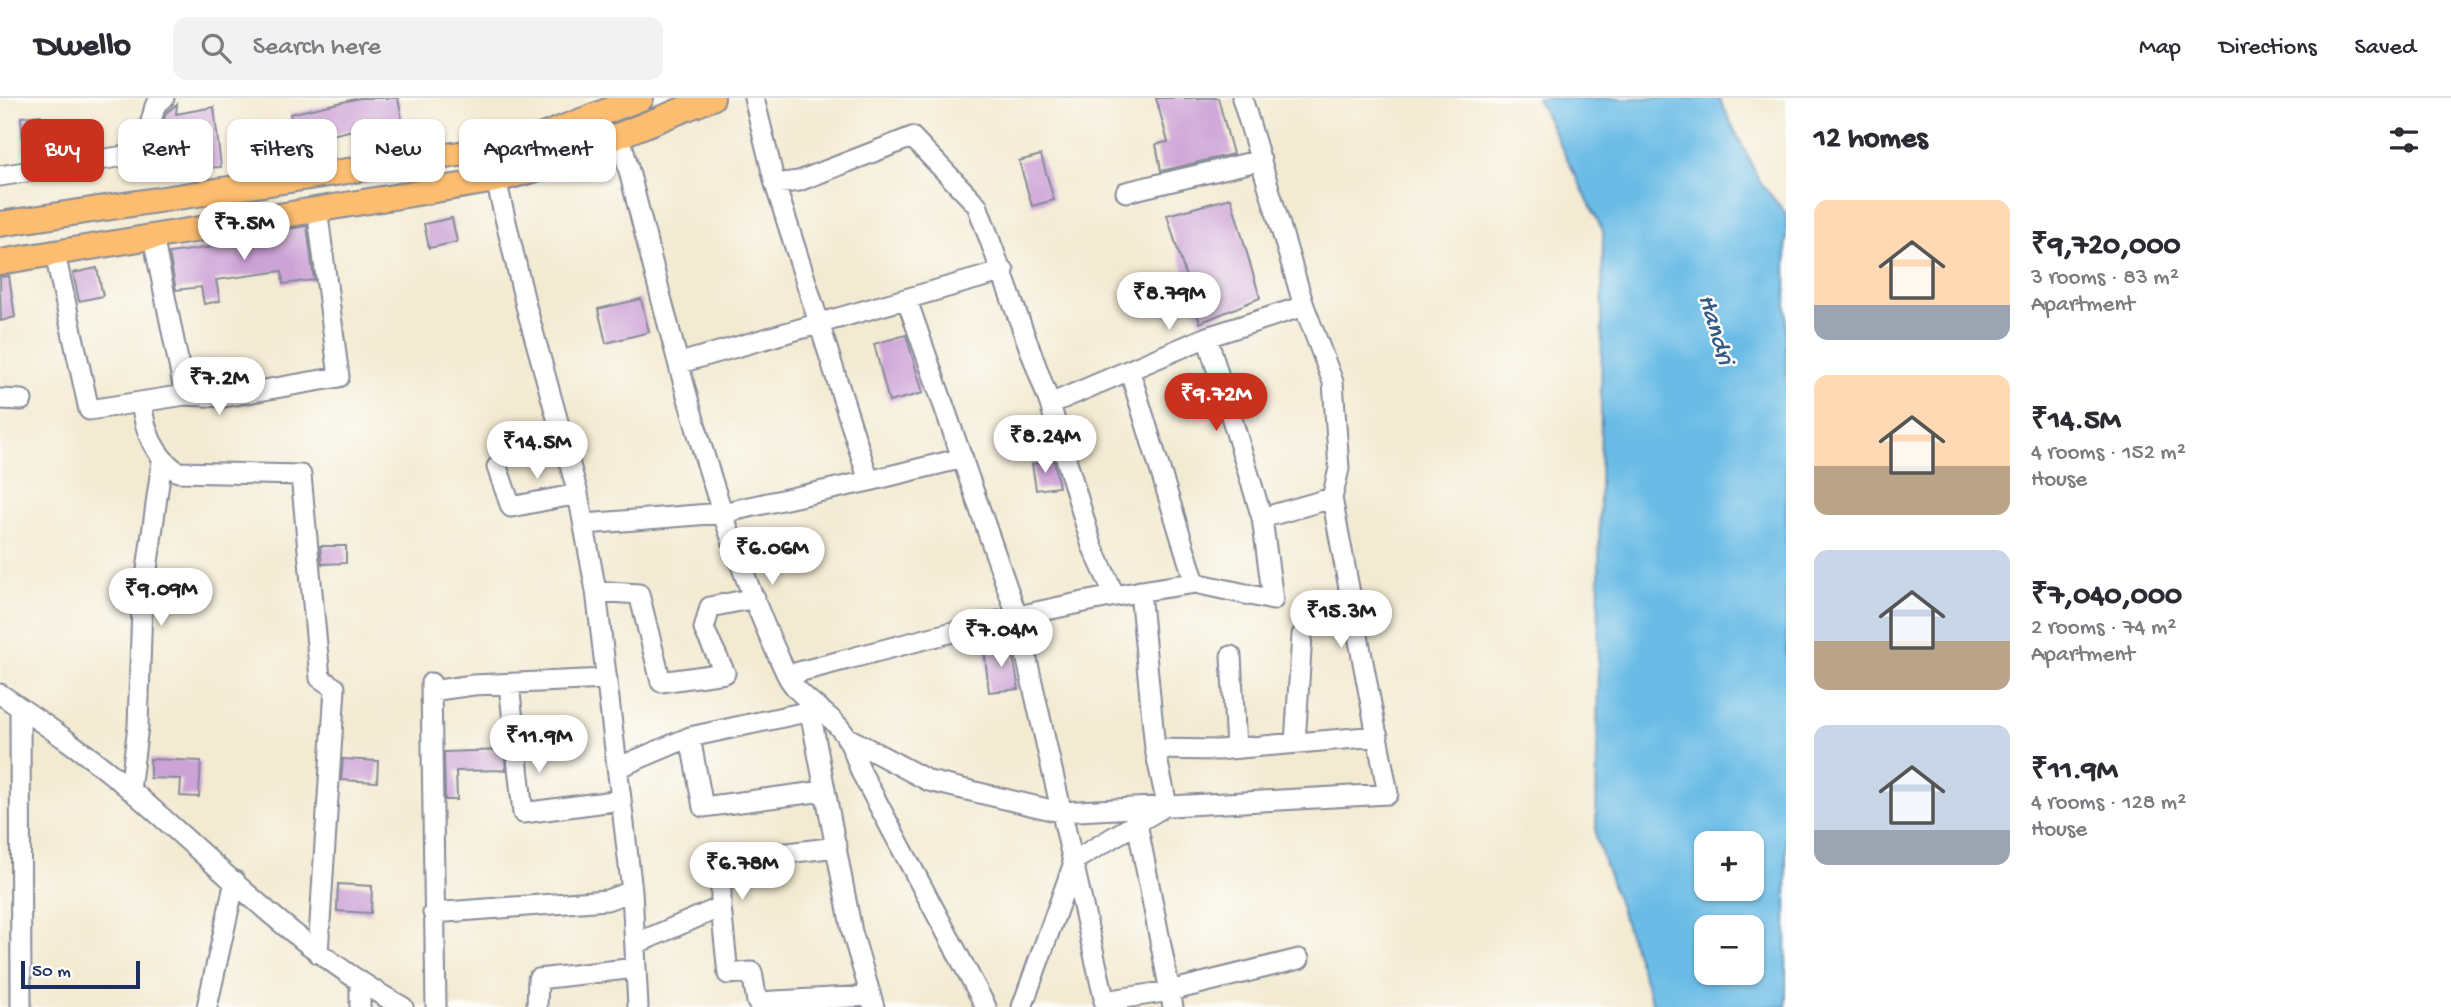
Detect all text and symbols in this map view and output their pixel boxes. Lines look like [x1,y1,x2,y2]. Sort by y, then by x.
search box [173,17,663,80]
text: Dwello [35,29,131,67]
icon: search [197,29,235,67]
text: Search here [253,33,381,64]
text: Map [2139,34,2181,63]
text: Directions [2219,34,2317,63]
text: Saved [2355,34,2416,63]
chip: Buy [21,119,104,182]
chip: Rent [118,119,213,182]
chip: Filters [227,119,337,182]
chip: New [351,119,445,182]
chip: Apartment [459,119,616,182]
icon: filters [2385,121,2423,159]
text: 12 homes [1814,123,1927,158]
pin: ₹7.5M [195,202,293,262]
text: ₹7.5M [214,211,274,238]
icon: home [1870,228,1954,312]
text: ₹9,720,000 [2031,230,2180,265]
text: 3 rooms · 83 m² [2031,265,2179,292]
pin: ₹8.79M [1112,272,1226,332]
text: ₹8.79M [1133,281,1205,308]
water label: Handri [1689,291,1740,372]
text: Apartment [2031,292,2135,319]
pin: ₹7.2M [170,358,268,417]
text: ₹7.2M [189,366,249,393]
pin: ₹9.72M [1159,374,1273,433]
text: ₹9.72M [1180,382,1252,409]
icon: home [1870,403,1954,487]
text: ₹14.5M [2031,405,2120,440]
pin: ₹8.24M [988,416,1102,475]
pin: ₹14.5M [480,422,594,481]
text: ₹8.24M [1009,424,1081,451]
text: ₹14.5M [503,430,571,457]
text: 4 rooms · 152 m² [2031,440,2186,467]
text: House [2031,467,2087,494]
pin: ₹6.06M [715,528,829,587]
text: ₹6.06M [736,536,808,563]
pin: ₹9.09M [104,568,218,628]
text: ₹9.09M [125,577,197,604]
icon: home [1870,578,1954,662]
text: ₹7,040,000 [2031,580,2182,615]
pin: ₹15.3M [1284,590,1398,650]
text: ₹15.3M [1306,599,1376,626]
pin: ₹7.04M [944,610,1058,669]
text: 2 rooms · 74 m² [2031,615,2176,642]
text: ₹7.04M [965,618,1037,645]
text: Apartment [2031,642,2135,669]
pin: ₹11.9M [482,716,596,775]
text: ₹11.9M [506,724,572,751]
icon: home [1870,753,1954,837]
text: ₹11.9M [2031,755,2118,790]
text: 4 rooms · 128 m² [2031,790,2186,817]
text: House [2031,817,2087,844]
map controls [1694,831,1764,985]
button: + [1694,831,1764,901]
pin: ₹6.78M [685,842,799,902]
text: ₹6.78M [706,851,778,878]
button: − [1694,915,1764,985]
scale bar [21,958,140,990]
text: 50 m [32,961,71,984]

